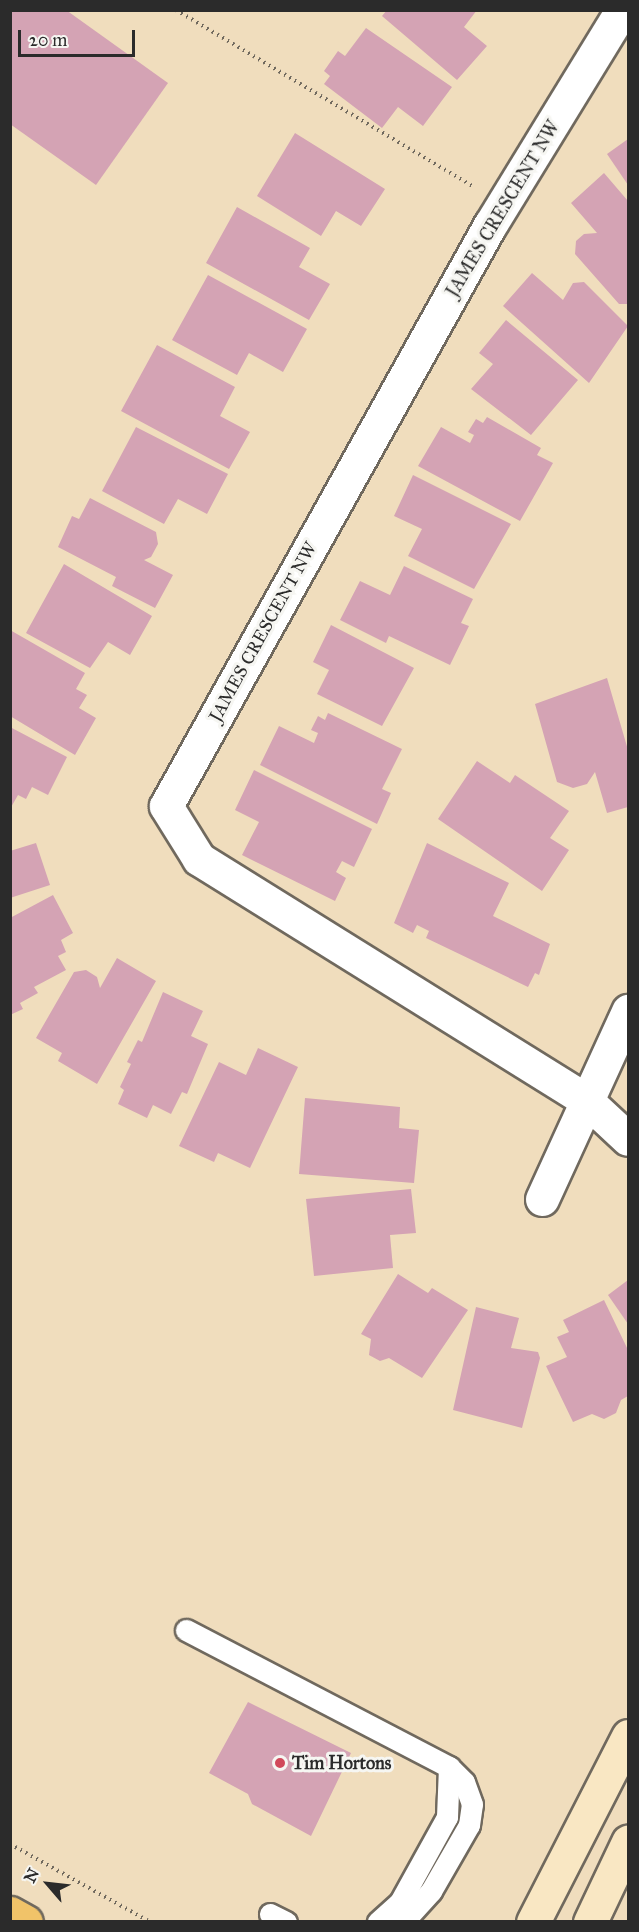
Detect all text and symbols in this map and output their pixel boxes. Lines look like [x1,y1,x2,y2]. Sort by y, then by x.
scale bar [21,18,138,56]
text: 20 m [29,29,67,51]
street label: JAMES CRESCENT NW [442,117,564,301]
street label: JAMES CRESCENT NW [205,538,321,726]
place label: Tim Hortons [292,1752,391,1774]
marker: Tim Hortons [273,1756,287,1770]
north arrow [18,1854,78,1914]
text: N [20,1865,43,1886]

